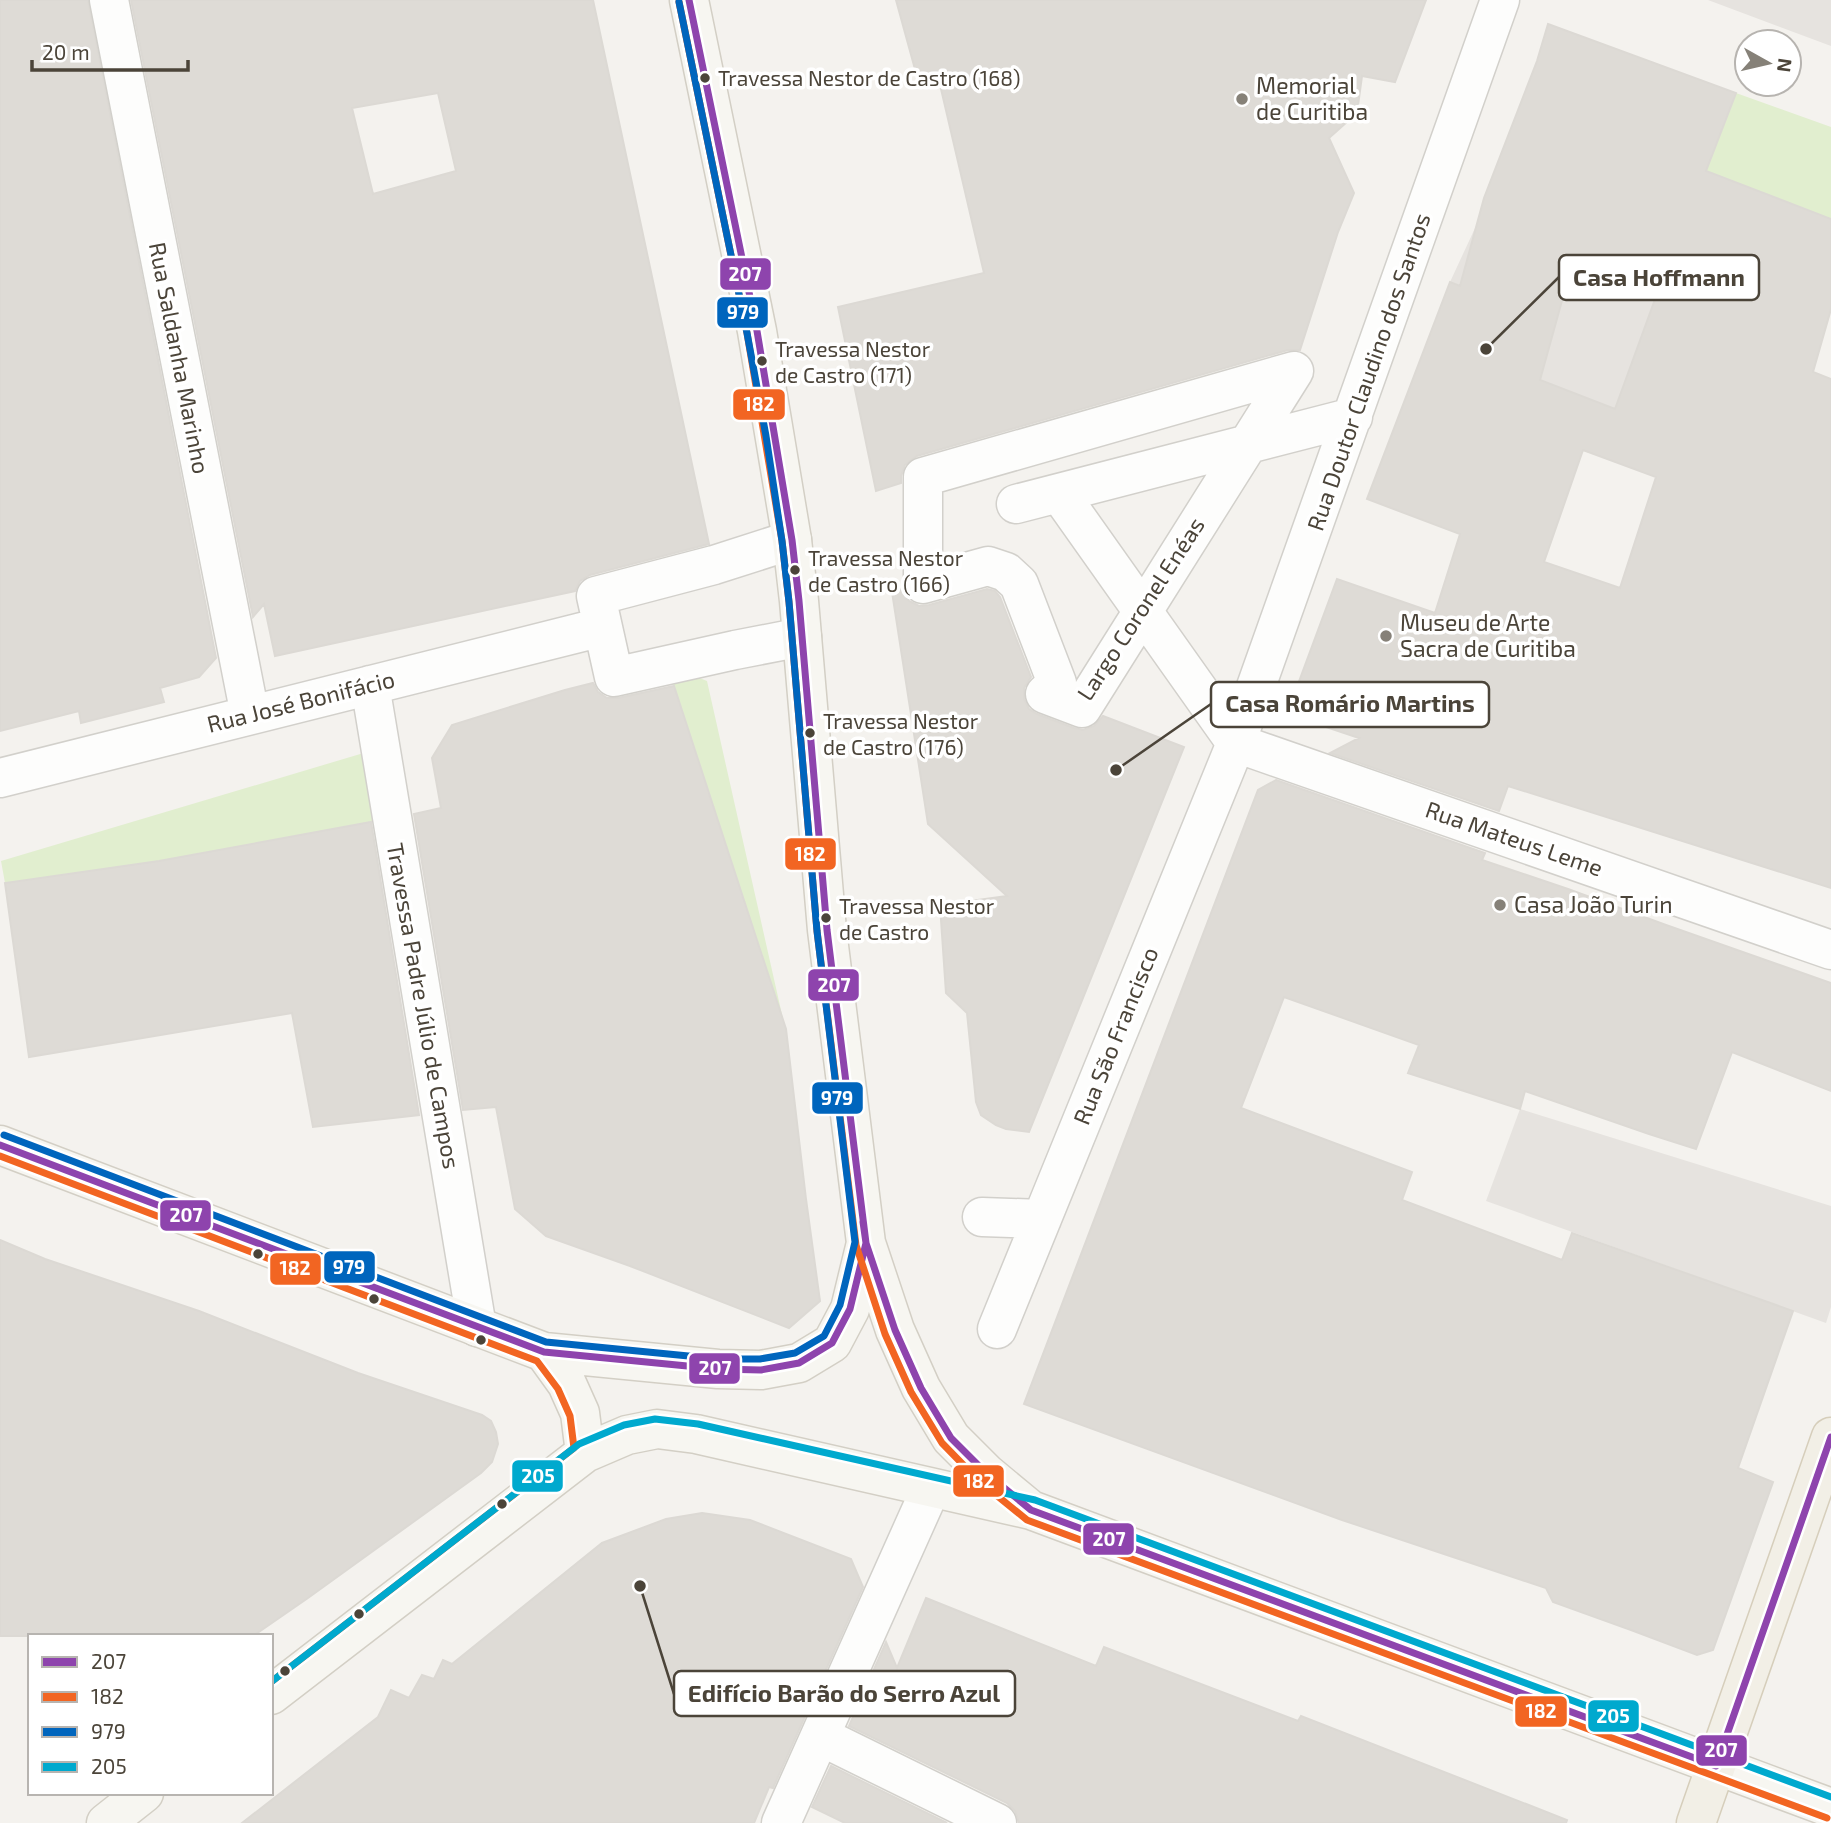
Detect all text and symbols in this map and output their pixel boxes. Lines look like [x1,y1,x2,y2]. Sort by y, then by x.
scale bar [32,28,187,72]
north arrow [1733,28,1803,98]
text: 20 m [42,39,90,64]
text: N [1773,57,1798,74]
place label: Travessa Nestor de Castro (168) [718,65,1020,90]
marker: Travessa Nestor de Castro (168) [698,71,712,85]
place label: Memorial de Curitiba [1256,71,1368,125]
marker: Memorial de Curitiba [1234,91,1250,107]
street label: Rua Doutor Claudino dos Santos [1300,209,1436,534]
street label: Rua Saldanha Marinho [144,240,216,476]
callout: Casa Hoffmann [1559,255,1759,300]
line badge: 207 [719,257,772,291]
text: 207 [728,262,762,285]
text: Casa Hoffmann [1573,262,1745,291]
line badge: 979 [716,296,769,329]
text: 979 [727,300,759,323]
place label: Travessa Nestor de Castro (171) [775,336,931,387]
marker: Travessa Nestor de Castro (171) [755,354,769,368]
line badge: 182 [732,388,786,421]
text: 182 [743,392,775,415]
street label: Largo Coronel Enéas [1071,512,1210,705]
place label: Travessa Nestor de Castro (166) [808,545,964,596]
marker: Travessa Nestor de Castro (166) [788,563,802,577]
place label: Museu de Arte Sacra de Curitiba [1400,608,1576,662]
marker: Museu de Arte Sacra de Curitiba [1378,628,1394,644]
street label: Rua José Bonifácio [204,664,398,738]
callout: Casa Romário Martins [1211,682,1489,727]
text: Casa Romário Martins [1225,688,1475,717]
place label: Travessa Nestor de Castro (176) [823,708,979,759]
marker: Travessa Nestor de Castro (176) [803,726,817,740]
street label: Rua Mateus Leme [1422,795,1607,881]
line badge: 182 [784,837,837,871]
street label: Travessa Padre Júlio de Campos [382,841,466,1171]
text: 182 [794,842,826,865]
place label: Casa João Turin [1514,890,1673,918]
place label: Travessa Nestor de Castro [839,893,995,944]
marker: Casa João Turin [1492,897,1508,913]
marker: Travessa Nestor de Castro [819,911,833,925]
street label: Rua São Francisco [1067,943,1163,1128]
line badge: 207 [807,968,860,1002]
text: 207 [817,973,851,996]
line badge: 979 [811,1081,864,1115]
text: 979 [821,1086,853,1109]
line badge: 207 [159,1199,212,1232]
text: 207 [169,1203,203,1226]
unlabelled marker [251,1247,265,1261]
line badge: 979 [323,1250,376,1284]
line badge: 182 [269,1252,322,1286]
text: 979 [333,1255,365,1278]
text: 182 [279,1256,311,1279]
unlabelled marker [367,1292,381,1306]
unlabelled marker [474,1333,488,1347]
line badge: 207 [688,1352,741,1385]
text: 207 [698,1356,732,1379]
line badge: 205 [511,1459,564,1493]
text: 205 [521,1464,555,1487]
line badge: 182 [952,1464,1005,1498]
text: 182 [963,1469,995,1492]
unlabelled marker [495,1497,509,1511]
line badge: 207 [1082,1522,1135,1556]
text: 207 [1092,1527,1126,1550]
unlabelled marker [352,1607,366,1621]
legend [28,1634,273,1795]
text: 207 [91,1648,126,1673]
unlabelled marker [278,1664,292,1678]
callout: Edifício Barão do Serro Azul [674,1671,1015,1716]
text: Edifício Barão do Serro Azul [688,1678,1000,1707]
text: 182 [91,1683,124,1708]
line badge: 182 [1514,1695,1568,1728]
text: 182 [1525,1699,1557,1722]
line badge: 205 [1587,1699,1640,1733]
text: 205 [1596,1704,1630,1727]
text: 979 [91,1718,126,1743]
line badge: 207 [1695,1734,1748,1767]
text: 207 [1704,1738,1738,1761]
text: 205 [91,1753,127,1778]

